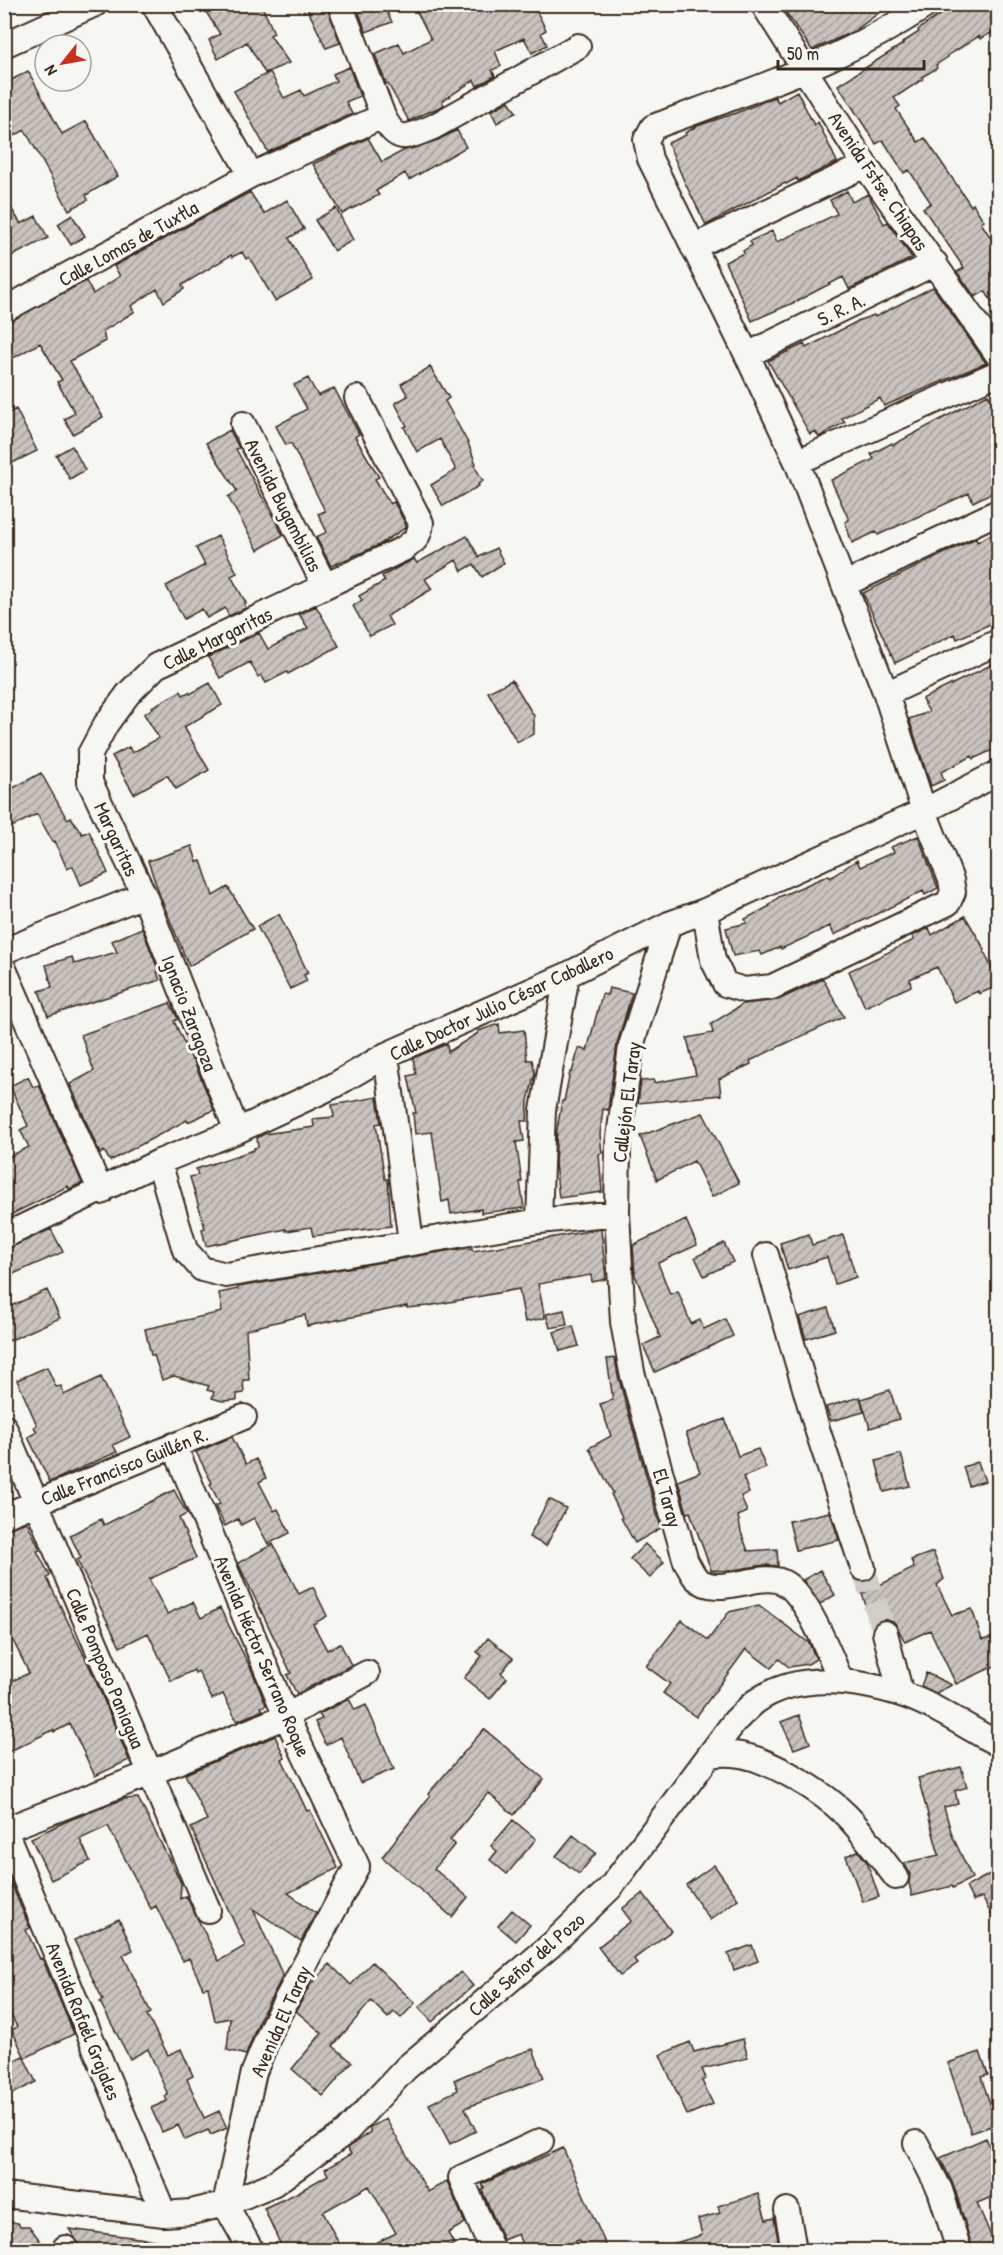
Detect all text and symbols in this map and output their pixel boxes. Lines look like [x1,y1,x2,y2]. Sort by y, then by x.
north arrow [33,33,93,93]
scale bar [778,33,924,71]
text: 50 m [787,41,819,66]
text: N [38,61,62,80]
street label: Avenida Fstse. Chiapas [823,106,936,256]
street label: Calle Lomas de Tuxtla [53,193,203,293]
street label: S. R. A. [813,286,869,332]
street label: Avenida Bugambilias [239,434,329,576]
street label: Calle Margaritas [158,600,277,676]
street label: Margaritas [88,798,146,881]
street label: Calle Doctor Julio César Caballero [385,939,617,1067]
street label: Ignacio Zaragoza [155,951,225,1075]
street label: Callejón El Taray [605,1040,647,1164]
street label: Calle Francisco Guillén R. [36,1420,212,1512]
street label: El Taray [647,1465,689,1531]
street label: Avenida Héctor Serrano Roque [208,1551,318,1761]
street label: Calle Pomposo Paniagua [60,1584,152,1752]
street label: Calle Señor del Pozo [462,1906,590,2022]
street label: Avenida Rafaél Grajales [40,1938,128,2104]
street label: Avenida El Taray [243,1961,317,2081]

